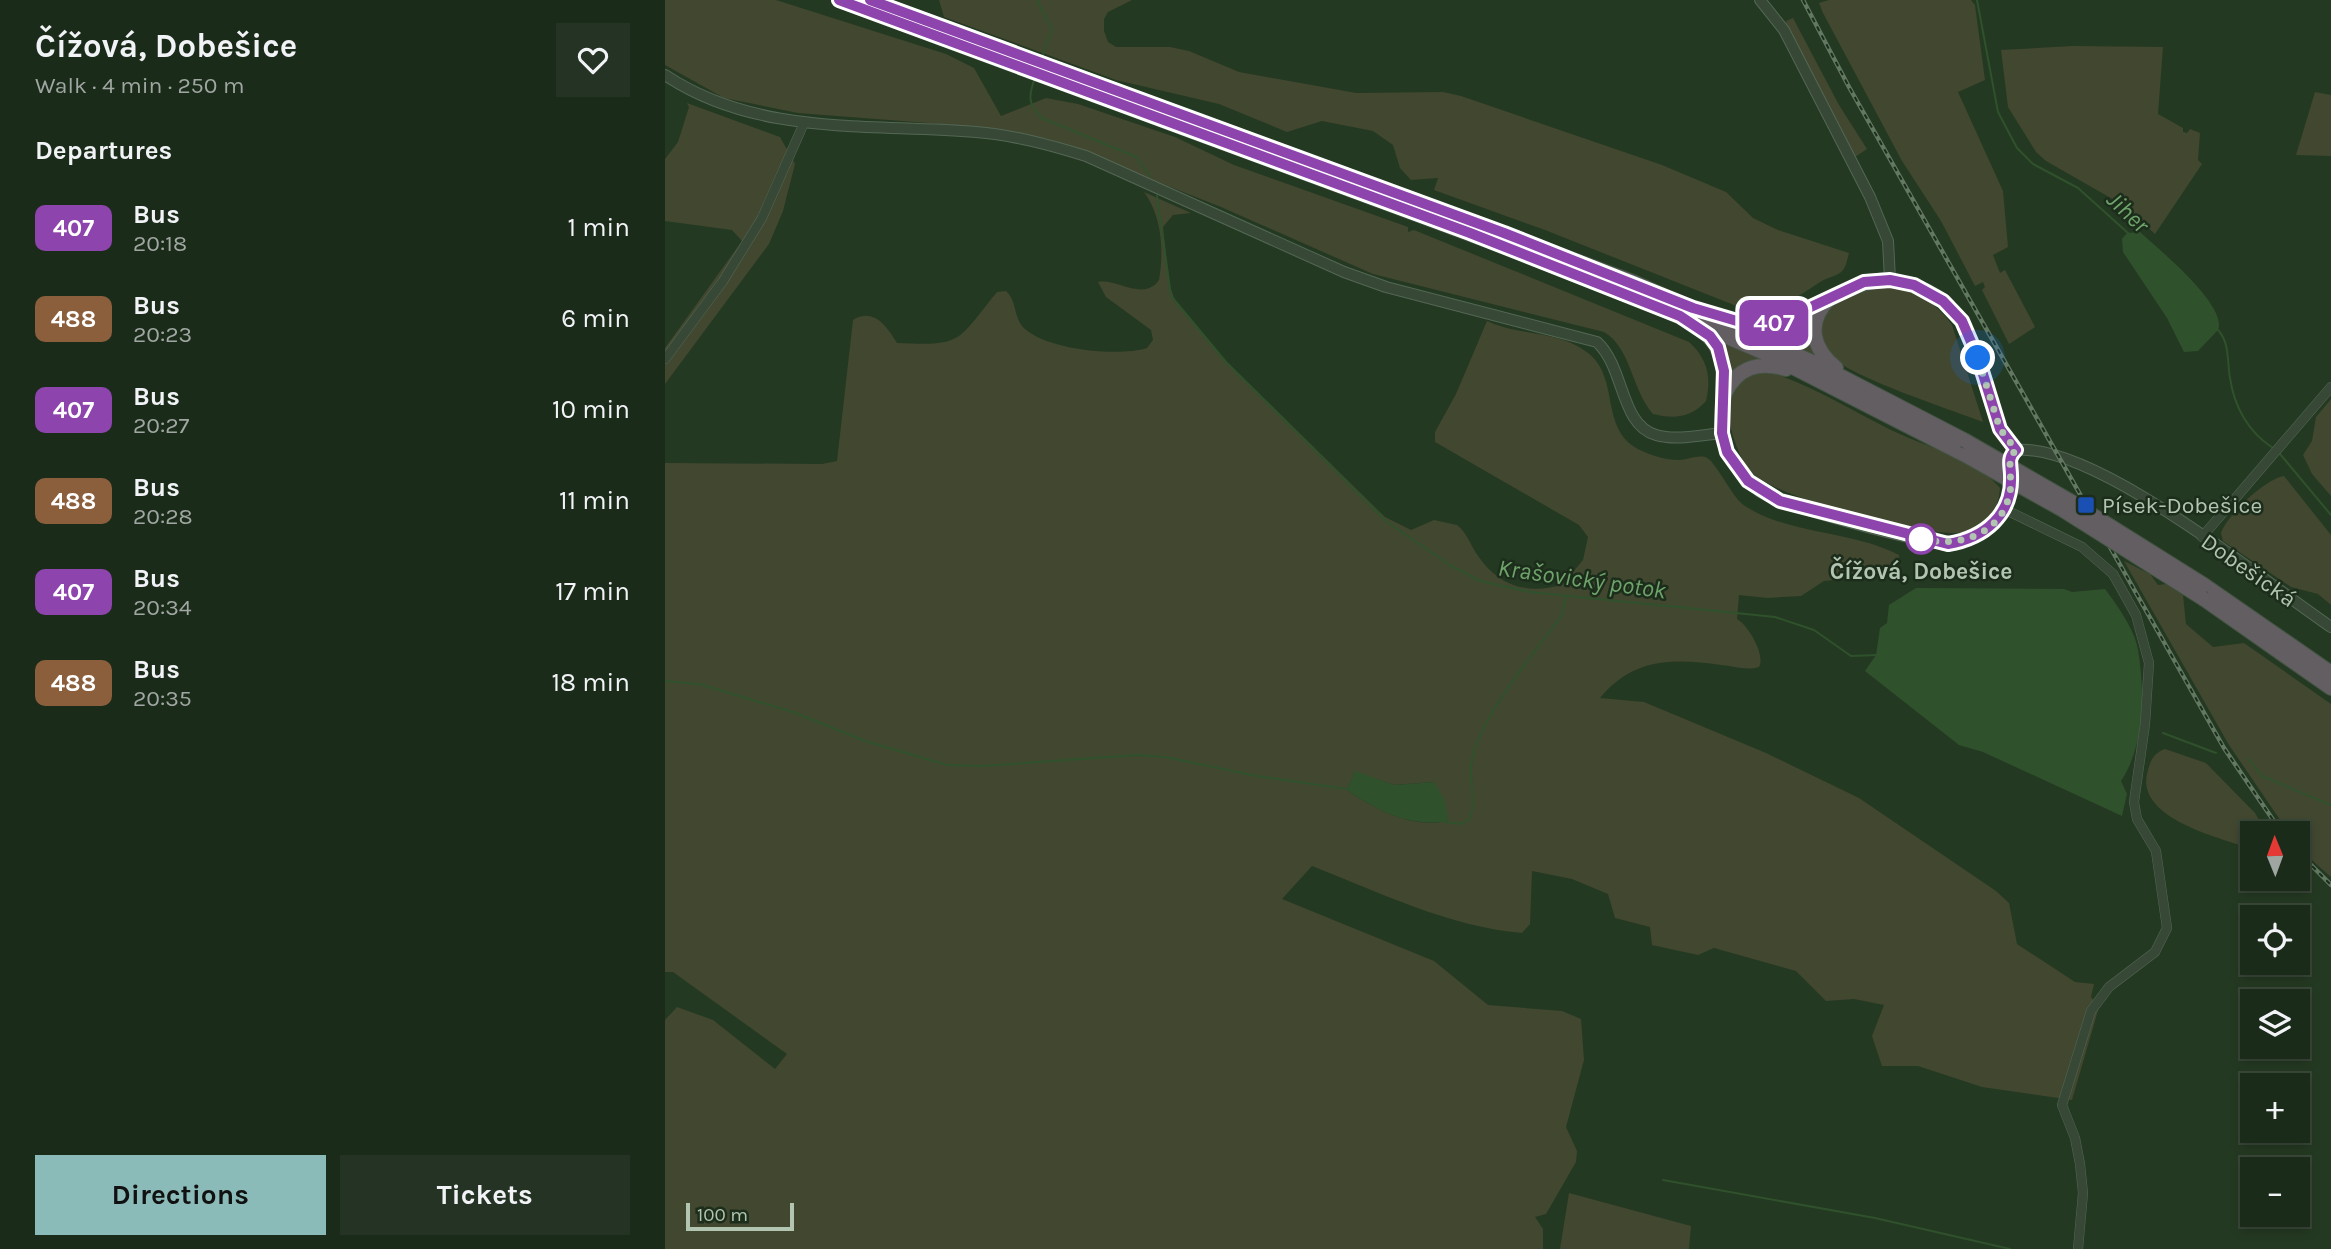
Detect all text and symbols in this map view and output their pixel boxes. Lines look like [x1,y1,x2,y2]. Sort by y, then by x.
button: heart [556,23,630,97]
text: Čížová, Dobešice [35,27,297,65]
text: Walk · 4 min · 250 m [35,72,244,99]
text: Departures [35,135,172,166]
water label: Jiher [2101,185,2155,239]
text: Bus [133,199,180,230]
text: 1 min [567,212,630,243]
text: 407 [53,214,94,242]
text: 20:18 [133,230,187,257]
text: Bus [133,290,180,321]
line badge: 407 [1734,300,1814,346]
text: 6 min [561,303,630,334]
text: 488 [51,305,96,333]
text: 407 [1753,309,1795,337]
text: 20:23 [133,321,192,348]
your location [1960,340,1995,375]
text: Bus [133,381,180,412]
text: 10 min [552,394,630,425]
text: 407 [53,396,94,424]
text: 20:27 [133,412,189,439]
text: Bus [133,472,180,503]
text: 11 min [559,485,630,516]
text: 488 [51,487,96,515]
place label: Písek-Dobešice [2102,492,2262,519]
marker: Písek-Dobešice [2076,495,2096,515]
text: 20:28 [133,503,193,530]
marker: Čížová, Dobešice [1906,524,1936,554]
street label: Dobešická [2196,528,2301,613]
water label: Krašovický potok [1496,553,1669,605]
place label: Čížová, Dobešice [1830,556,2012,585]
text: Bus [133,563,180,594]
text: 17 min [555,576,630,607]
text: 407 [53,578,94,606]
text: 20:34 [133,594,192,621]
text: Bus [133,654,180,685]
text: 18 min [551,667,630,698]
text: 488 [51,669,96,697]
text: 20:35 [133,685,192,712]
north arrow [2240,821,2310,891]
map controls [2240,821,2310,1227]
button: locate [2240,905,2310,975]
button: layers [2240,989,2310,1059]
button: + [2240,1073,2310,1143]
button: Directions [35,1155,326,1235]
button: Tickets [340,1155,630,1235]
button: − [2240,1157,2310,1227]
scale bar [686,1200,795,1232]
text: 100 m [697,1204,748,1226]

